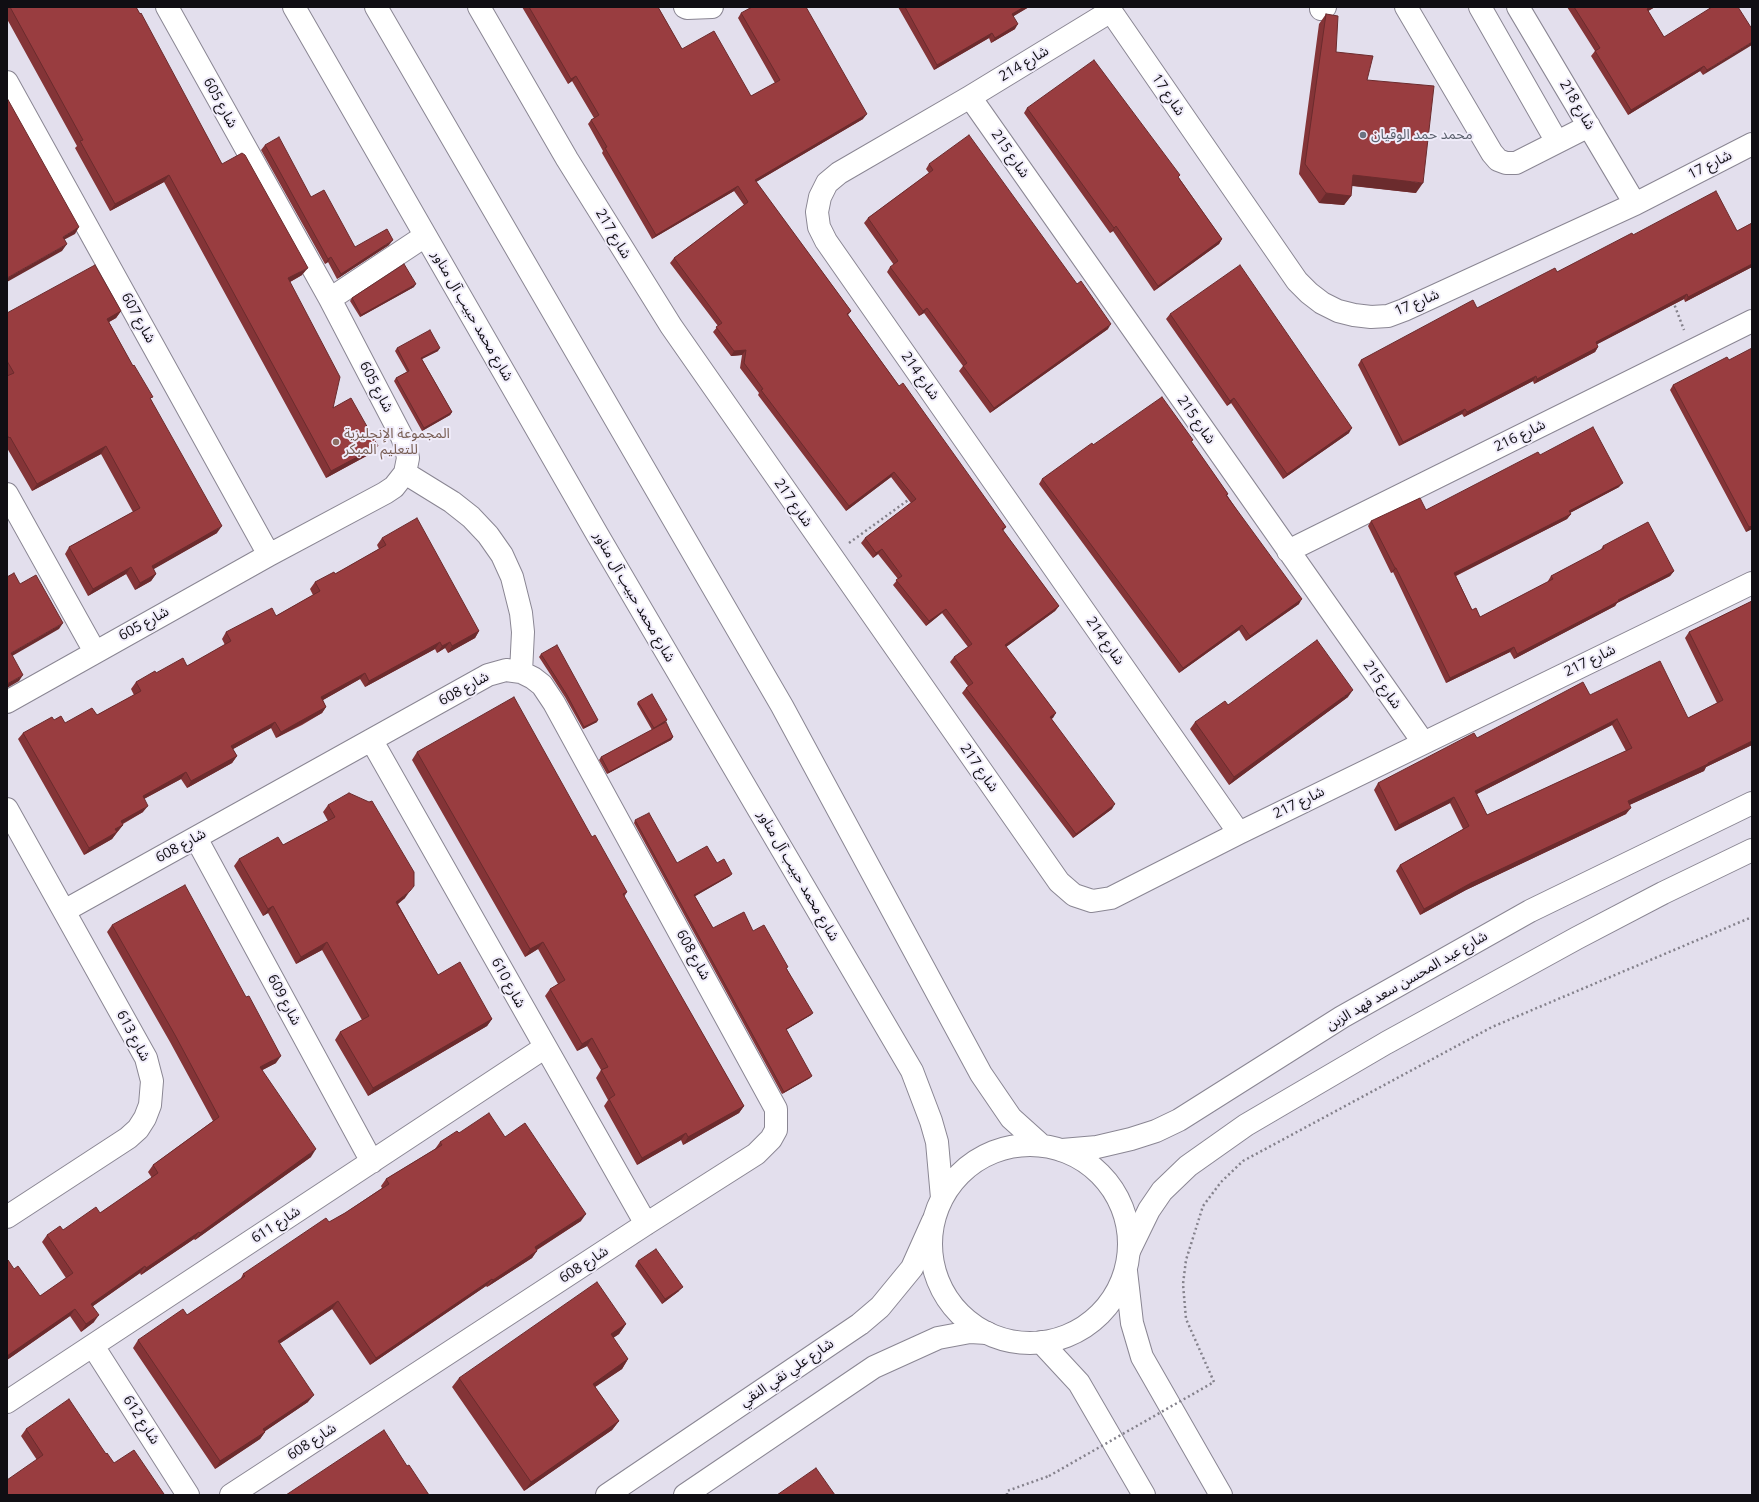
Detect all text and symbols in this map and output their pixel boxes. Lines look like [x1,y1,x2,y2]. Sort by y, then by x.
street label: شارع 214 [996,43,1052,85]
street label: شارع 17 [1148,71,1188,119]
street label: شارع 605 [199,75,241,131]
street label: شارع 218 [1556,77,1598,133]
street label: شارع 215 [987,127,1033,181]
place label: محمد حمد الوقيان [1371,127,1473,143]
marker: محمد حمد الوقيان [1358,130,1368,140]
street label: شارع 17 [1685,147,1735,183]
street label: شارع 217 [592,206,634,262]
street label: شارع محمد حبيب آل مناور [428,248,516,384]
street label: شارع 17 [1392,286,1442,320]
street label: شارع 607 [117,290,159,346]
street label: شارع 214 [897,349,943,403]
street label: شارع 605 [356,359,396,415]
street label: شارع 215 [1173,393,1219,447]
street label: شارع 216 [1492,416,1548,456]
place label: المجموعة الإنجليزية للتعليم المبكر [344,426,450,458]
marker: المجموعة الإنجليزية للتعليم المبكر [331,437,341,447]
street label: شارع 217 [770,476,816,530]
street label: شارع محمد حبيب آل مناور [590,529,678,665]
street label: شارع 605 [116,603,172,645]
street label: شارع 214 [1082,614,1128,668]
street label: شارع 217 [1562,641,1618,681]
street label: شارع 215 [1359,658,1405,712]
street label: شارع 608 [436,668,492,710]
street label: شارع 217 [956,741,1002,795]
street label: شارع 217 [1271,783,1327,823]
street label: شارع محمد حبيب آل مناور [754,808,842,944]
street label: شارع 608 [153,825,209,867]
street label: شارع 608 [672,927,714,983]
street label: شارع عبد المحسن سعد فهد الزبن [1323,928,1491,1034]
street label: شارع 610 [487,955,529,1011]
street label: شارع 609 [264,972,304,1028]
street label: شارع 613 [113,1008,153,1064]
street label: شارع 611 [248,1203,304,1247]
street label: شارع 608 [556,1243,612,1287]
street label: شارع علي نقي النقي [737,1335,837,1411]
street label: شارع 612 [119,1392,163,1448]
street label: شارع 608 [284,1420,340,1464]

